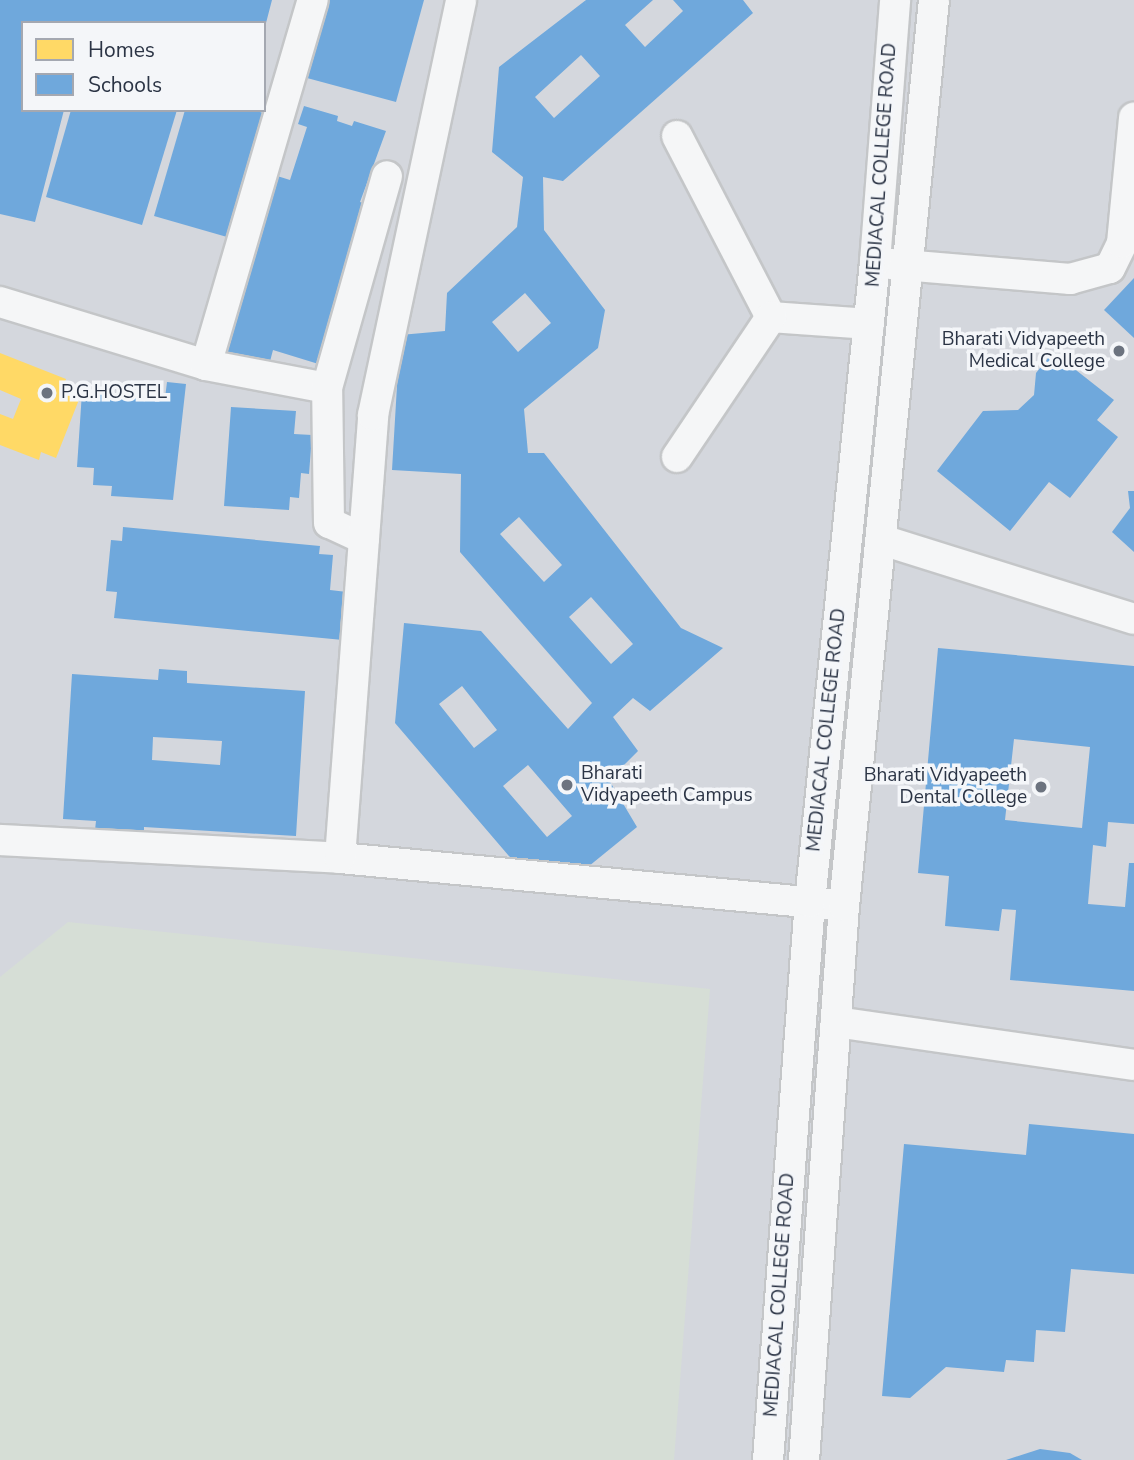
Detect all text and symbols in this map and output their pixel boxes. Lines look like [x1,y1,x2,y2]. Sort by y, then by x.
legend [21,21,266,112]
text: Homes [88,36,155,64]
street label: MEDIACAL COLLEGE ROAD [862,42,902,288]
text: Schools [88,71,162,99]
place label: Bharati Vidyapeeth Medical College [942,329,1105,373]
marker: Bharati Vidyapeeth Medical College [1111,343,1127,359]
place label: P.G.HOSTEL [61,382,167,404]
marker: P.G.HOSTEL [39,385,55,401]
street label: MEDIACAL COLLEGE ROAD [803,607,851,853]
place label: Bharati Vidyapeeth Campus [581,763,753,807]
place label: Bharati Vidyapeeth Dental College [864,765,1027,809]
marker: Bharati Vidyapeeth Campus [559,777,575,793]
marker: Bharati Vidyapeeth Dental College [1033,779,1049,795]
street label: MEDIACAL COLLEGE ROAD [760,1172,800,1418]

